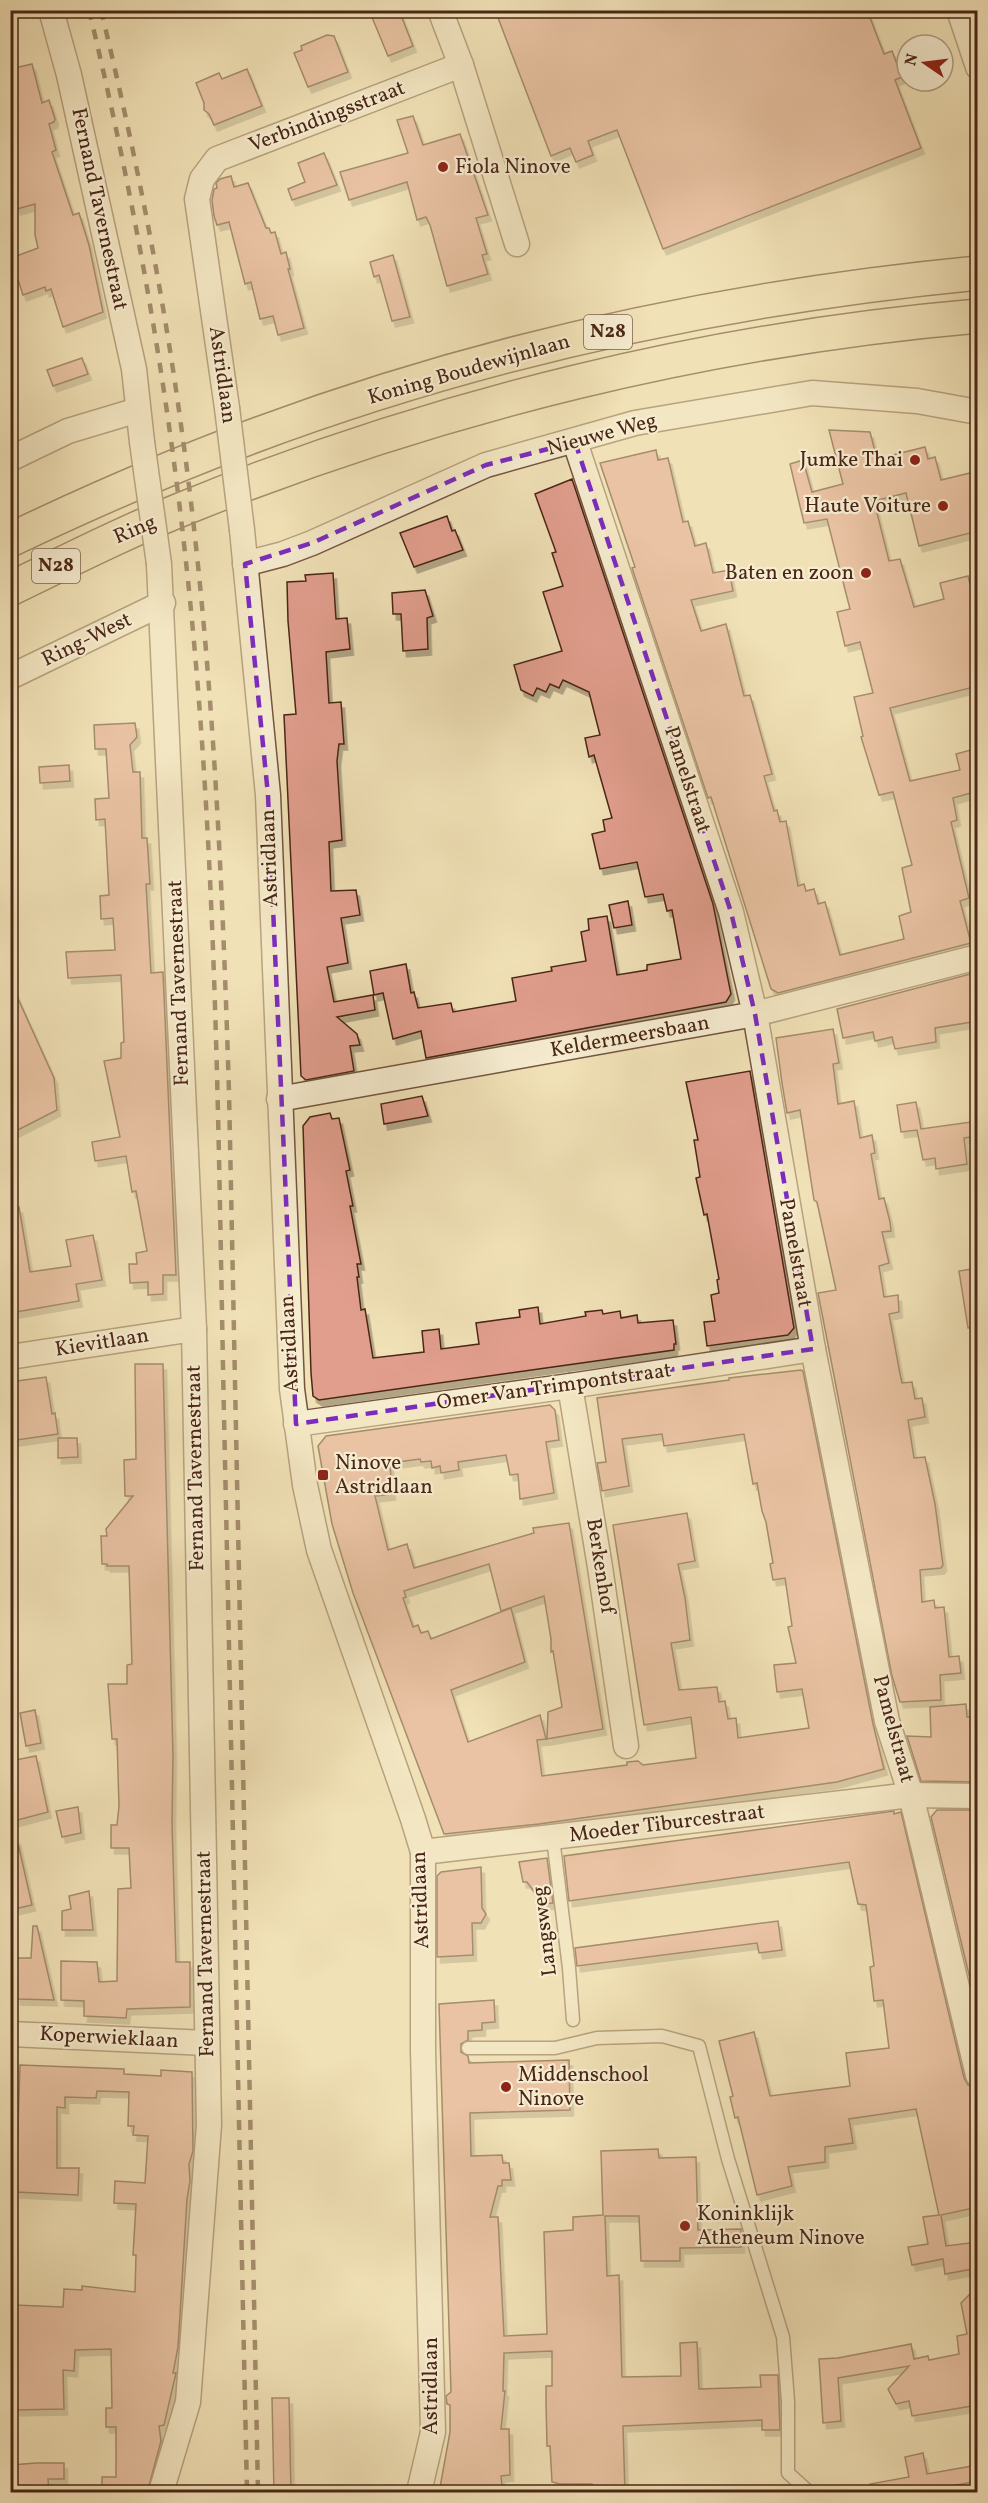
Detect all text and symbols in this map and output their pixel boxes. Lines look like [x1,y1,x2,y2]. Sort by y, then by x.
north arrow [895,33,955,93]
text: N [900,51,925,68]
street label: Verbindingsstraat [245,74,409,160]
street label: Fernand Tavernestraat [63,105,135,313]
place label: Fiola Ninove [455,153,571,182]
marker: Fiola Ninove [436,160,450,174]
road number: N28 [584,315,632,349]
street label: Astridlaan [201,325,243,425]
street label: Koning Boudewijnlaan [364,327,574,413]
street label: Nieuwe Weg [544,406,660,464]
place label: Jumke Thai [800,446,903,475]
marker: Jumke Thai [908,453,922,467]
place label: Haute Voiture [804,492,931,521]
marker: Haute Voiture [936,499,950,513]
street label: Ring [109,508,161,552]
road number: N28 [32,549,80,583]
place label: Baten en zoon [725,559,854,588]
marker: Baten en zoon [859,566,873,580]
street label: Ring-West [37,606,137,674]
street label: Pamelstraat [656,723,718,837]
street label: Astridlaan [254,809,286,907]
street label: Fernand Tavernestraat [161,879,197,1087]
street label: Keldermeersbaan [548,1009,712,1065]
street label: Pamelstraat [771,1196,819,1310]
street label: Astridlaan [273,1294,307,1394]
street label: Kievitlaan [53,1321,151,1365]
street label: Omer Van Trimpontstraat [435,1356,673,1418]
street label: Fernand Tavernestraat [180,1364,212,1572]
place label: Ninove Astridlaan [335,1449,433,1502]
marker: Ninove Astridlaan [316,1468,330,1482]
street label: Berkenhof [578,1516,622,1618]
street label: Pamelstraat [865,1672,921,1786]
street label: Moeder Tiburcestraat [568,1798,766,1850]
street label: Fernand Tavernestraat [190,1850,222,2058]
street label: Astridlaan [405,1851,437,1949]
street label: Langsweg [525,1884,565,1978]
street label: Koperwieklaan [39,2020,179,2056]
place label: Middenschool Ninove [518,2061,649,2114]
marker: Middenschool Ninove [499,2080,513,2094]
place label: Koninklijk Atheneum Ninove [697,2200,865,2253]
marker: Koninklijk Atheneum Ninove [678,2219,692,2233]
street label: Astridlaan [417,2337,446,2435]

